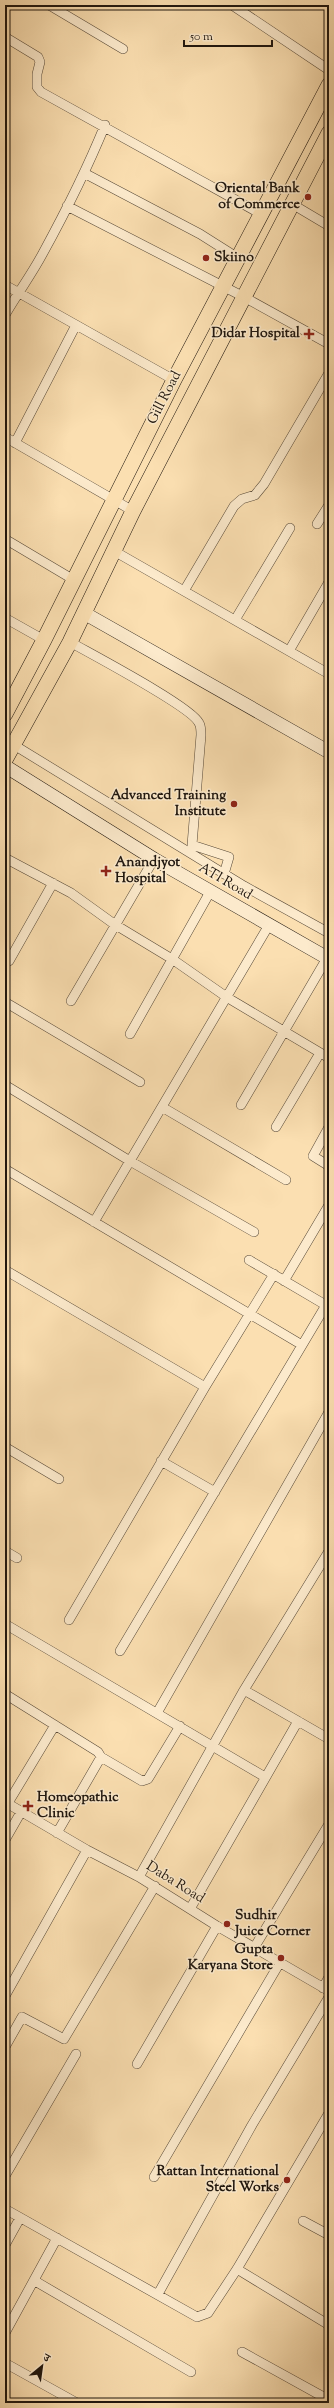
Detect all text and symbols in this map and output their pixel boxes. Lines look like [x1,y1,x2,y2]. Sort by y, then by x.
scale bar [184,22,272,48]
text: 50 m [189,28,213,46]
place label: Oriental Bank of Commerce [215,179,300,215]
marker: Oriental Bank of Commerce [303,192,313,202]
place label: Skiino [214,248,254,268]
marker: Skiino [201,253,211,263]
place label: Didar Hospital [212,324,300,344]
marker: Didar Hospital [303,328,315,340]
street label: Gill Road [143,368,187,428]
place label: Advanced Training Institute [110,786,226,822]
marker: Advanced Training Institute [229,799,239,809]
place label: Anandjyot Hospital [115,853,180,889]
street label: ATI Road [194,859,256,905]
marker: Anandjyot Hospital [100,865,112,877]
place label: Homeopathic Clinic [37,1788,119,1824]
marker: Homeopathic Clinic [22,1800,34,1812]
street label: Daba Road [142,1857,208,1909]
place label: Sudhir Juice Corner [234,1906,311,1942]
marker: Sudhir Juice Corner [222,1919,232,1929]
place label: Gupta Karyana Store [188,1940,274,1976]
marker: Gupta Karyana Store [276,1953,286,1963]
place label: Rattan International Steel Works [156,2162,279,2198]
marker: Rattan International Steel Works [282,2175,292,2185]
north arrow [22,2346,62,2386]
text: उ [39,2349,54,2367]

